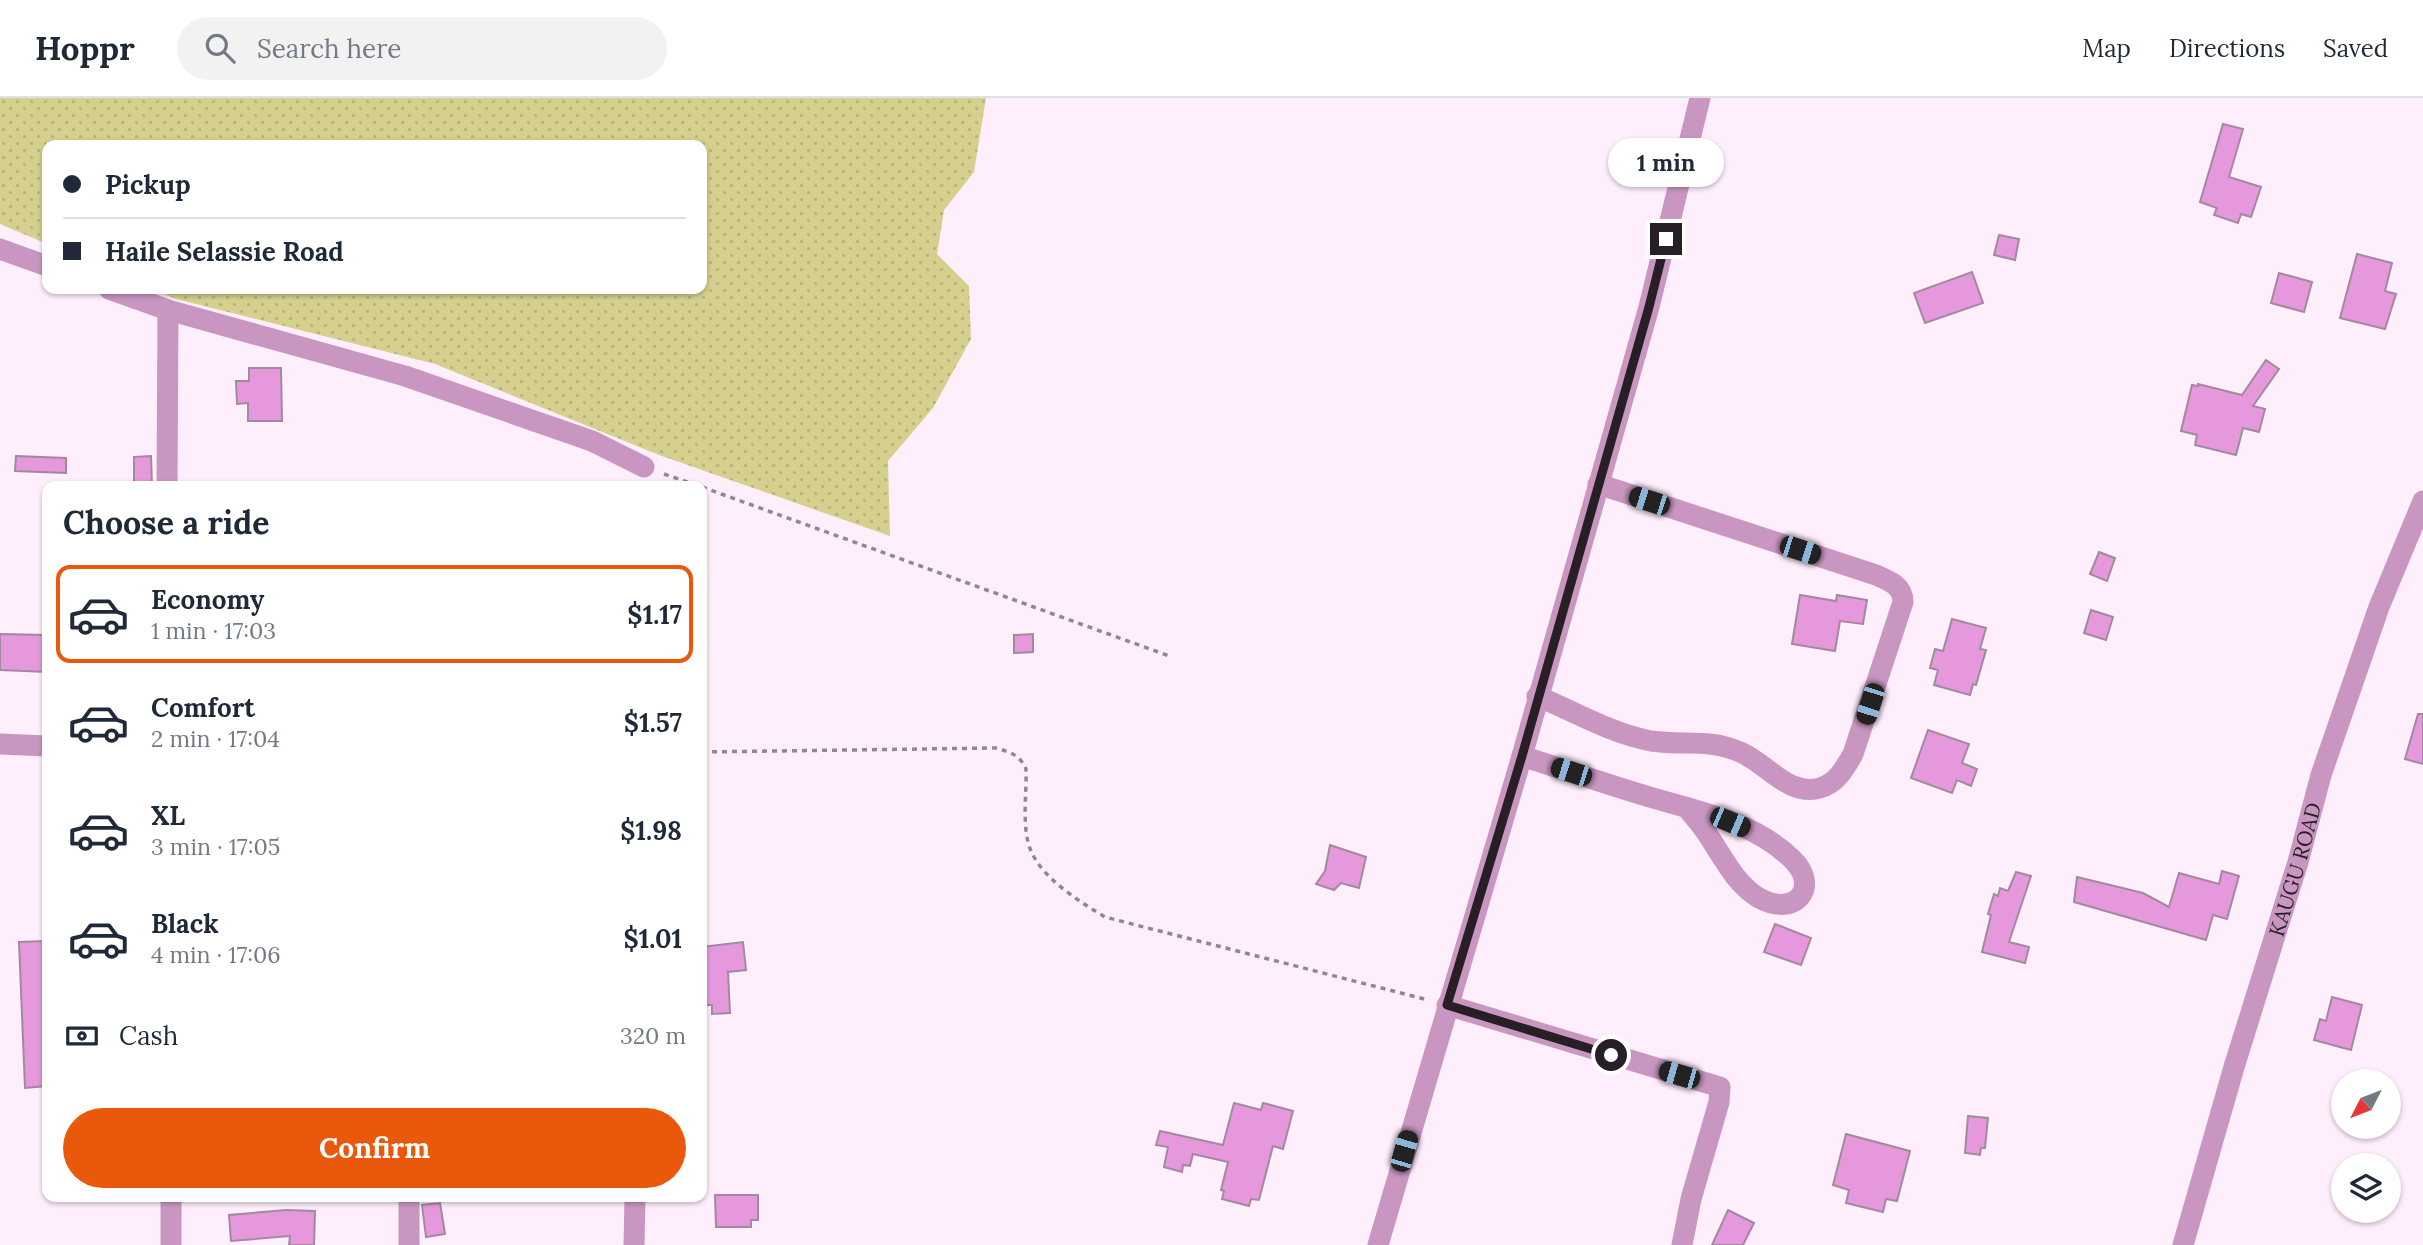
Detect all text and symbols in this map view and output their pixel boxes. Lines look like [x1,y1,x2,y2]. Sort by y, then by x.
search box [177,17,667,80]
text: Hoppr [35,27,135,69]
icon: search [201,29,239,67]
text: Search here [257,32,401,65]
text: Map [2082,33,2131,64]
text: Directions [2169,33,2285,64]
text: Saved [2323,33,2388,64]
callout: 1 min [1608,138,1724,186]
text: 1 min [1637,148,1695,177]
text: Pickup [105,168,191,201]
route end [1650,223,1682,255]
text: Haile Selassie Road [105,235,344,268]
car [1626,485,1673,517]
text: Choose a ride [63,502,270,543]
car [1777,534,1824,566]
icon: car [67,583,130,646]
text: Economy [151,583,264,616]
text: $1.17 [627,598,682,631]
text: 1 min · 17:03 [151,616,276,645]
car [1854,681,1887,727]
icon: car [67,691,130,754]
text: Comfort [151,691,255,724]
text: $1.57 [624,706,682,739]
text: 2 min · 17:04 [151,724,280,753]
car [1548,756,1595,788]
icon: car [67,799,130,862]
text: XL [151,799,185,832]
street label: KAUGU ROAD [2262,799,2327,940]
car [1707,804,1754,840]
text: $1.98 [620,814,682,847]
text: 3 min · 17:05 [151,832,280,861]
icon: car [67,907,130,970]
text: Black [151,907,219,940]
text: $1.01 [623,922,682,955]
text: 4 min · 17:06 [151,940,281,969]
icon: cash [63,1017,101,1055]
text: Cash [119,1019,178,1052]
text: 320 m [620,1021,686,1050]
route start [1595,1039,1627,1071]
car [1656,1059,1703,1091]
north arrow [2331,1069,2401,1139]
map controls [2331,1069,2401,1223]
button: Confirm [63,1108,686,1188]
car [1389,1128,1420,1174]
button: layers [2331,1153,2401,1223]

